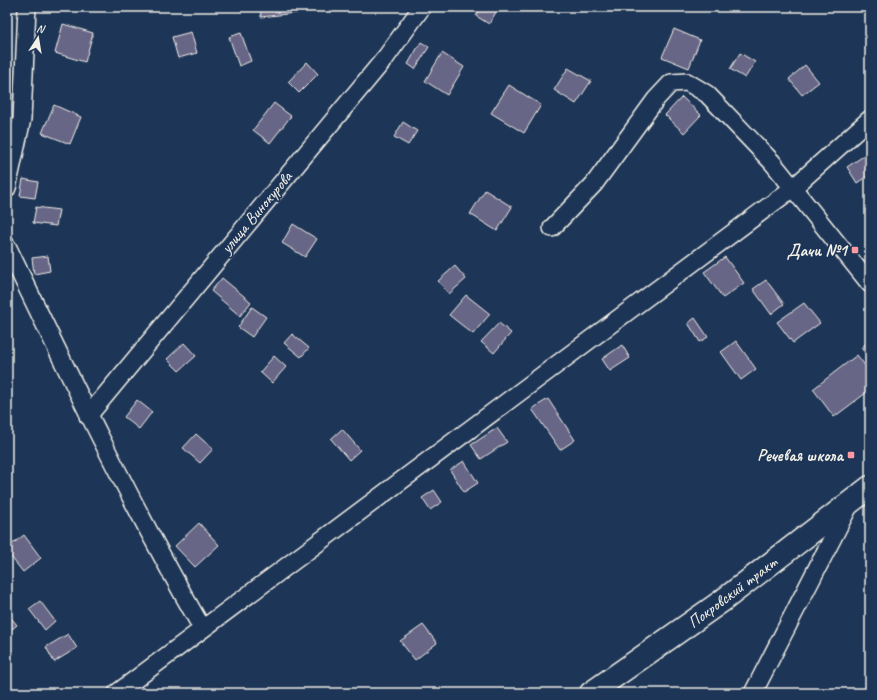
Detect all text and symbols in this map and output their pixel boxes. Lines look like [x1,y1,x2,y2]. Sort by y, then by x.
north arrow [18,18,58,58]
text: N [35,21,47,36]
street label: улица Винокурова [215,166,298,258]
place label: Дачи №1 [787,240,849,261]
marker: Дачи №1 [850,245,860,255]
place label: Речевая школа [757,445,845,466]
marker: Речевая школа [846,450,856,460]
street label: Покровский тракт [683,551,782,633]

